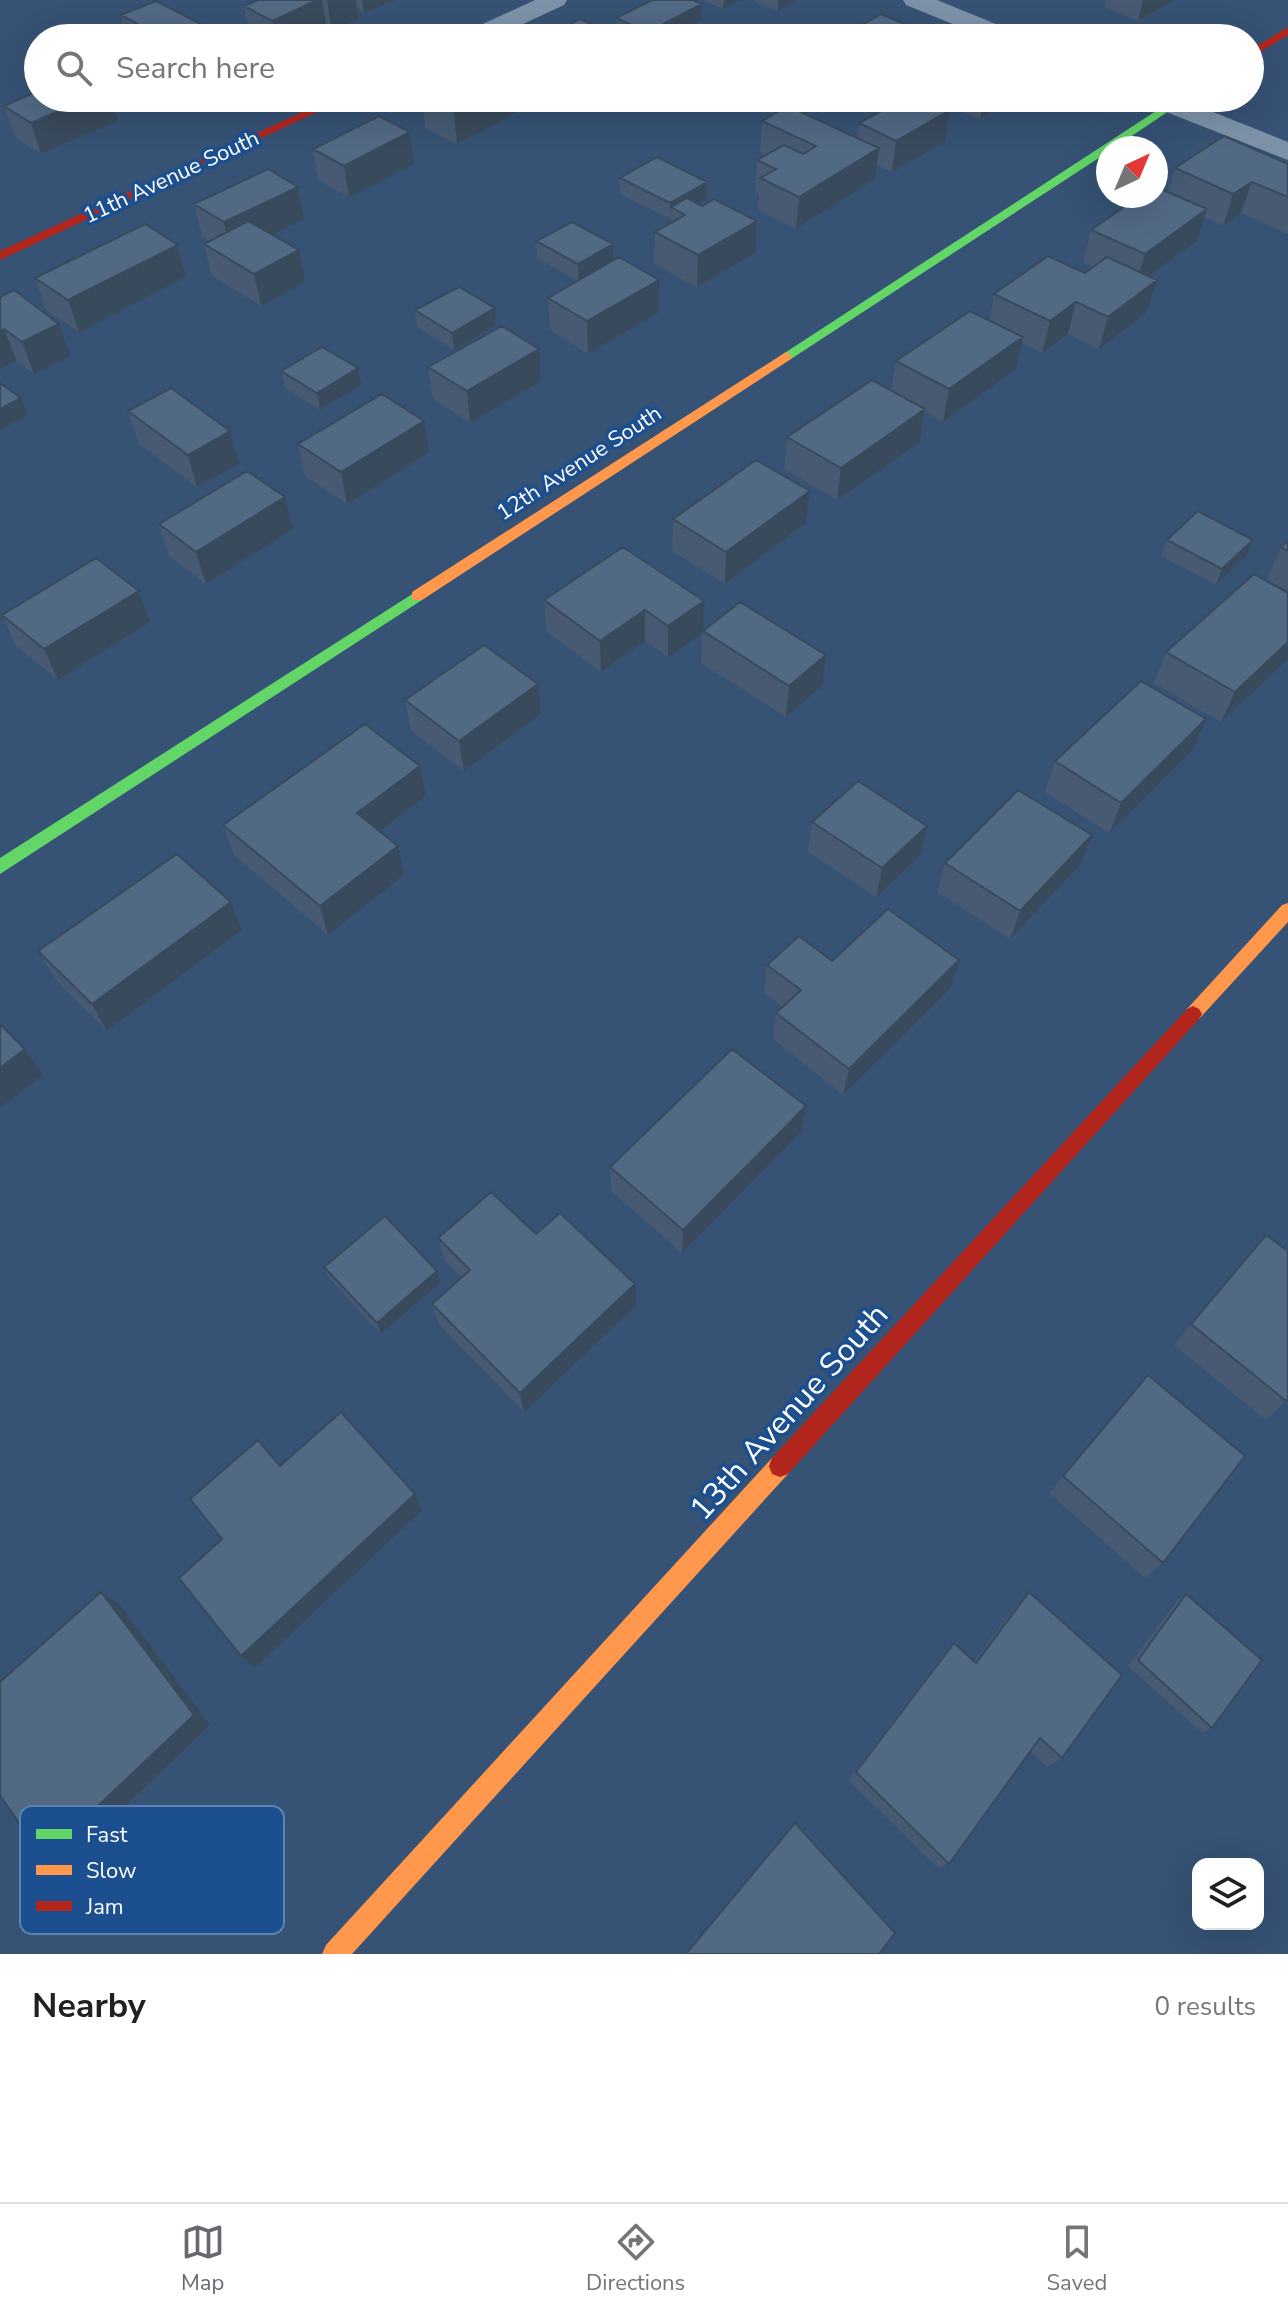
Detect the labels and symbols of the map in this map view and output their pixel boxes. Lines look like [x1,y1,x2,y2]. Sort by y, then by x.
street label: 11th Avenue South [78,123,264,231]
north arrow [1096,136,1168,208]
street label: 12th Avenue South [491,398,667,528]
street label: 13th Avenue South [680,1294,898,1530]
legend [20,1806,284,1934]
text: Fast [86,1820,128,1850]
text: Slow [86,1856,137,1886]
text: Jam [85,1892,124,1922]

